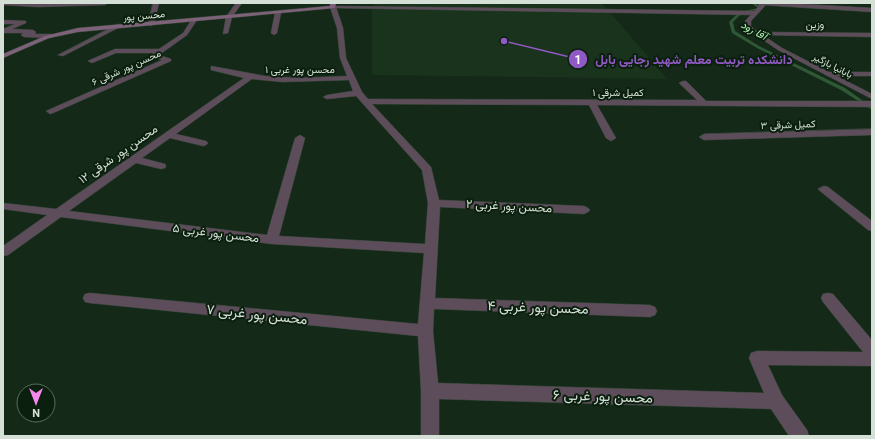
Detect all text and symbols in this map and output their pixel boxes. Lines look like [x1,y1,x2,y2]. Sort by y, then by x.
street label: محسن پور [122,7,166,26]
water label: آقا رود [737,17,772,47]
street label: وزین [806,18,824,33]
street label: محسن پور شرقی ۶ [90,46,164,90]
callout: دانشکده تربیت معلم شهید رجایی بابل [568,47,801,72]
street label: بابانیا بازگیر [809,49,855,83]
text: دانشکده تربیت معلم شهید رجایی بابل [595,51,793,71]
text: 1 [575,52,581,70]
street label: محسن پور غربی ۱ [265,63,335,78]
street label: کمیل شرقی ۱ [592,86,644,101]
street label: کمیل شرقی ۳ [760,117,816,134]
street label: محسن پور شرقی ۱۲ [75,121,162,189]
street label: محسن پور غربی ۲ [465,196,552,218]
street label: محسن پور غربی ۵ [172,220,260,248]
street label: محسن پور غربی ۴ [487,296,589,322]
street label: محسن پور غربی ۷ [205,300,308,332]
north arrow [16,383,56,423]
street label: محسن پور غربی ۶ [553,385,653,411]
text: N [32,403,40,420]

